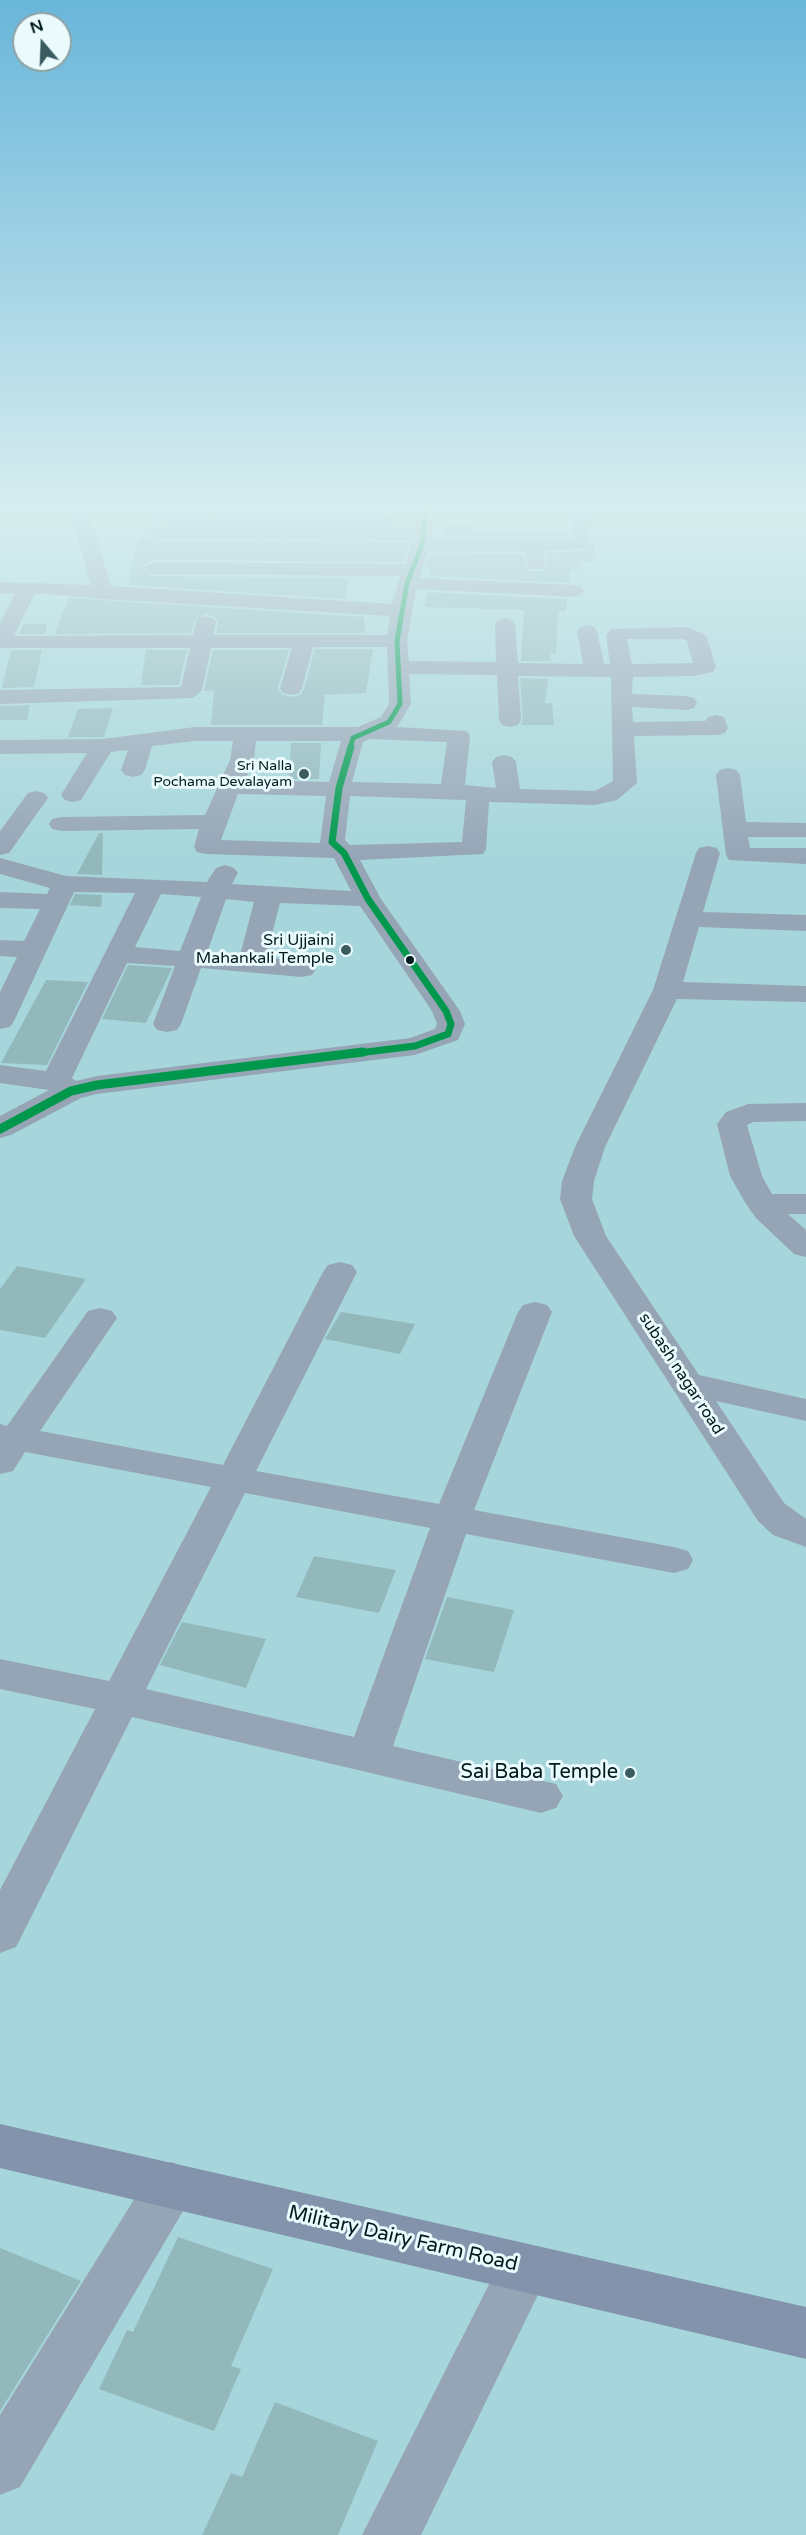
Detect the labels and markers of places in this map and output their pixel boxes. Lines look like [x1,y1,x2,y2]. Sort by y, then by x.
place label: Sri Nalla Pochama Devalayam [153,758,292,790]
marker: Sri Nalla Pochama Devalayam [297,767,311,781]
place label: Sri Ujjaini Mahankali Temple [196,931,334,969]
marker: Sri Ujjaini Mahankali Temple [339,943,353,957]
unlabelled marker [404,954,416,966]
place label: Sai Baba Temple [461,1761,618,1785]
marker: Sai Baba Temple [623,1766,637,1780]

